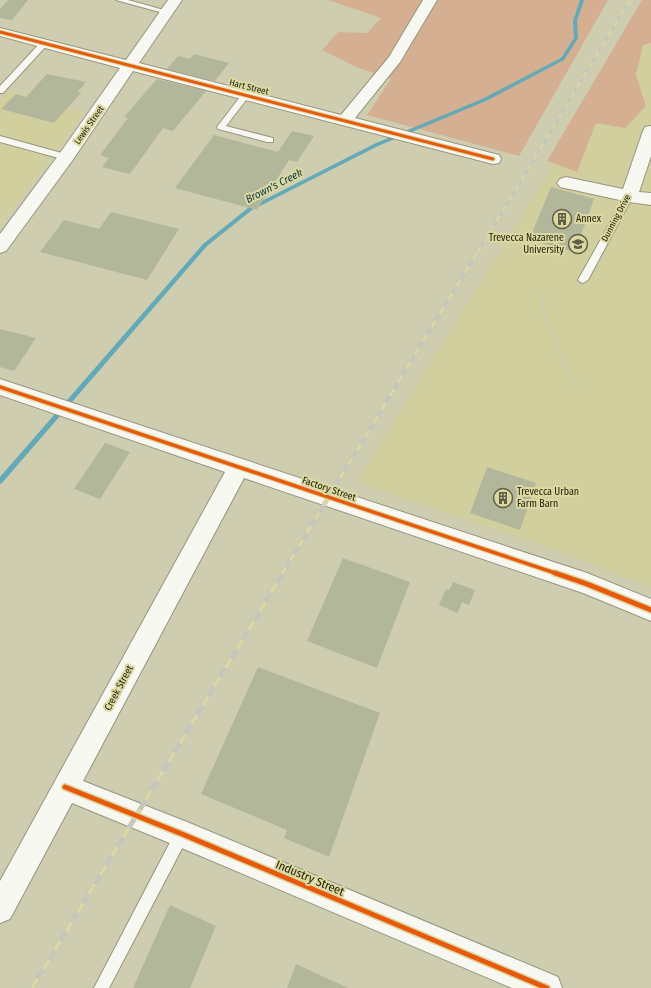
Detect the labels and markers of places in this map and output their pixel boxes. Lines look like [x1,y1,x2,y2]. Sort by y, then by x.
building icon: Annex [551,208,573,230]
place label: Annex [576,213,602,225]
place label: Trevecca Nazarene University [489,232,565,256]
school or university icon: Trevecca Nazarene University [567,233,589,255]
place label: Trevecca Urban Farm Barn [517,486,579,510]
building icon: Trevecca Urban Farm Barn [492,487,514,509]

